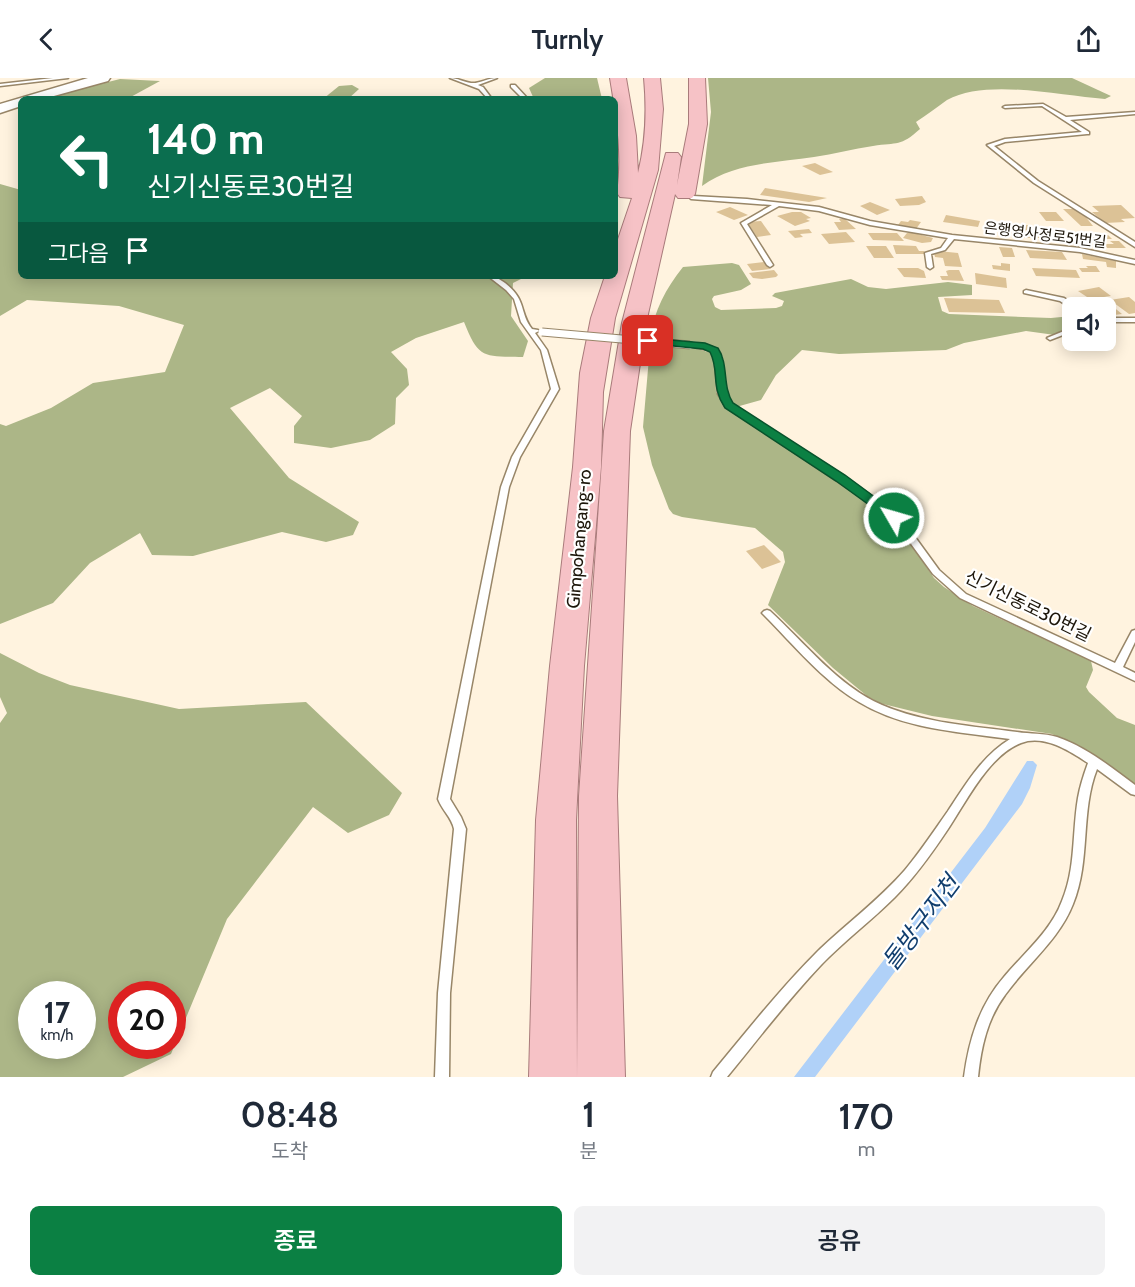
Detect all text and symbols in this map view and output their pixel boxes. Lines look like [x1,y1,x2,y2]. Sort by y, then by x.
icon: back [30,23,63,56]
text: Turnly [532,23,603,56]
icon: share [1072,23,1105,56]
text: 140 m [147,113,264,165]
icon: left [48,120,126,198]
text: 신기신동로30번길 [147,170,354,203]
street label: 은행영사정로51번길 [983,219,1107,251]
icon: arrive [121,234,154,267]
text: 그다음 [48,240,109,267]
map controls [1062,297,1116,351]
button: sound [1062,297,1116,351]
pin [622,315,673,366]
icon: arrive [631,324,664,357]
street label: Gimpohangang-ro [562,468,596,609]
position arrow [862,486,926,550]
street label: 신기신동로30번길 [961,566,1095,646]
water label: 돌방구지천 [876,868,967,976]
speed limit sign: 20 [108,981,186,1059]
text: 17 [44,994,70,1031]
text: km/h [41,1026,73,1044]
text: 08:48 [241,1092,339,1136]
text: 1 [582,1092,595,1136]
text: 170 [838,1094,894,1138]
text: m [858,1137,875,1161]
text: 도착 [271,1139,308,1163]
text: 분 [580,1139,598,1163]
button: 종료 [30,1206,562,1275]
button: 공유 [574,1206,1105,1275]

